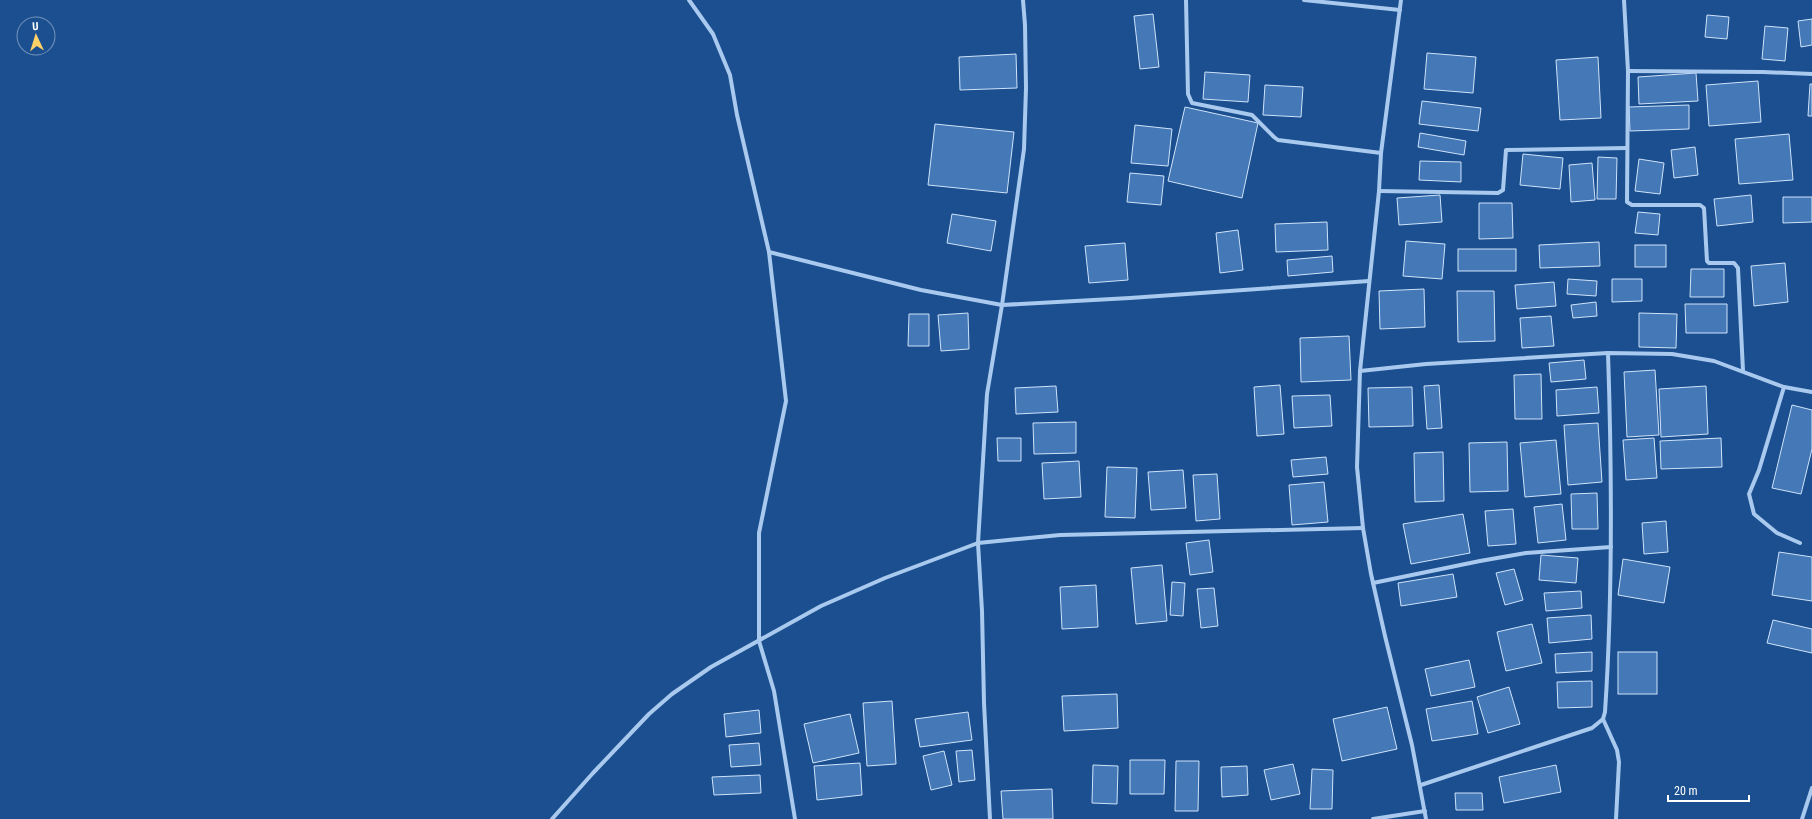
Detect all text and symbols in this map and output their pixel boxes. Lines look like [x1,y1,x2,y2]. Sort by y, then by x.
north arrow [16,16,56,56]
text: U [32,20,39,33]
scale bar [1668,777,1749,803]
text: 20 m [1674,784,1698,798]

